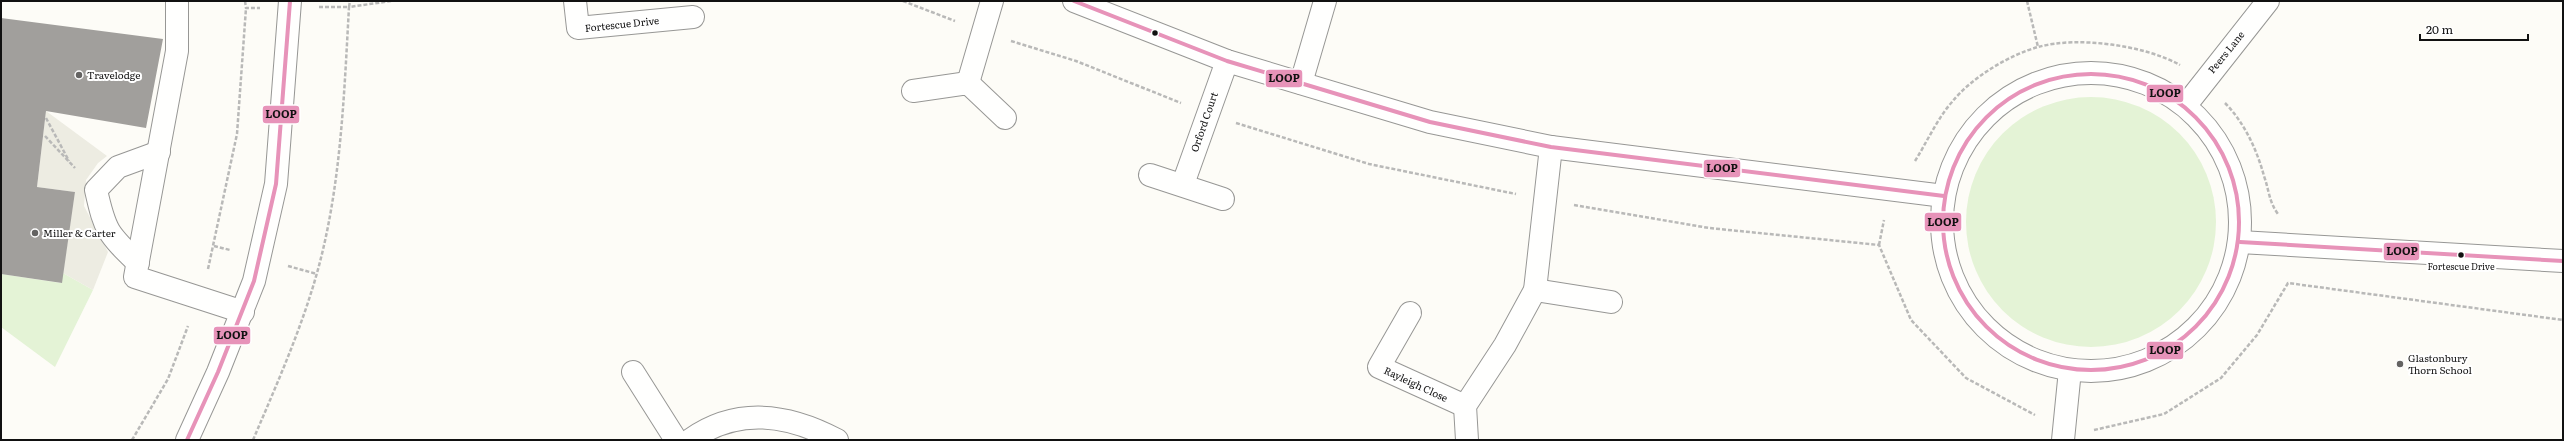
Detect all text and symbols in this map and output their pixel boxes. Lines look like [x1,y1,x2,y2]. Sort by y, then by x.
street label: Fortescue Drive [584,12,660,35]
scale bar [2420,16,2528,42]
text: 20 m [2426,20,2453,38]
street label: Peers Lane [2204,27,2247,76]
unlabelled marker [1150,28,1160,38]
place label: Travelodge [87,67,140,82]
line badge: LOOP [1265,69,1303,88]
text: LOOP [1268,69,1300,85]
marker: Travelodge [74,70,84,80]
line badge: LOOP [2146,84,2184,103]
text: LOOP [2149,84,2181,100]
street label: Orford Court [1186,90,1221,154]
line badge: LOOP [262,105,300,124]
text: LOOP [265,105,297,121]
line badge: LOOP [1703,159,1741,178]
text: LOOP [1706,159,1738,175]
line badge: LOOP [1924,212,1962,232]
text: LOOP [1927,213,1959,229]
place label: Miller & Carter [43,225,116,240]
marker: Miller & Carter [30,228,40,238]
line badge: LOOP [2383,242,2420,261]
text: LOOP [2386,242,2418,258]
marker: Fortescue Drive [2456,250,2466,260]
place label: Fortescue Drive [2427,259,2495,273]
line badge: LOOP [213,326,251,345]
text: LOOP [216,326,248,342]
line badge: LOOP [2146,341,2184,360]
text: LOOP [2149,341,2181,357]
place label: Glastonbury Thorn School [2408,350,2472,377]
marker: Glastonbury Thorn School [2395,359,2405,369]
street label: Rayleigh Close [1382,362,1451,405]

